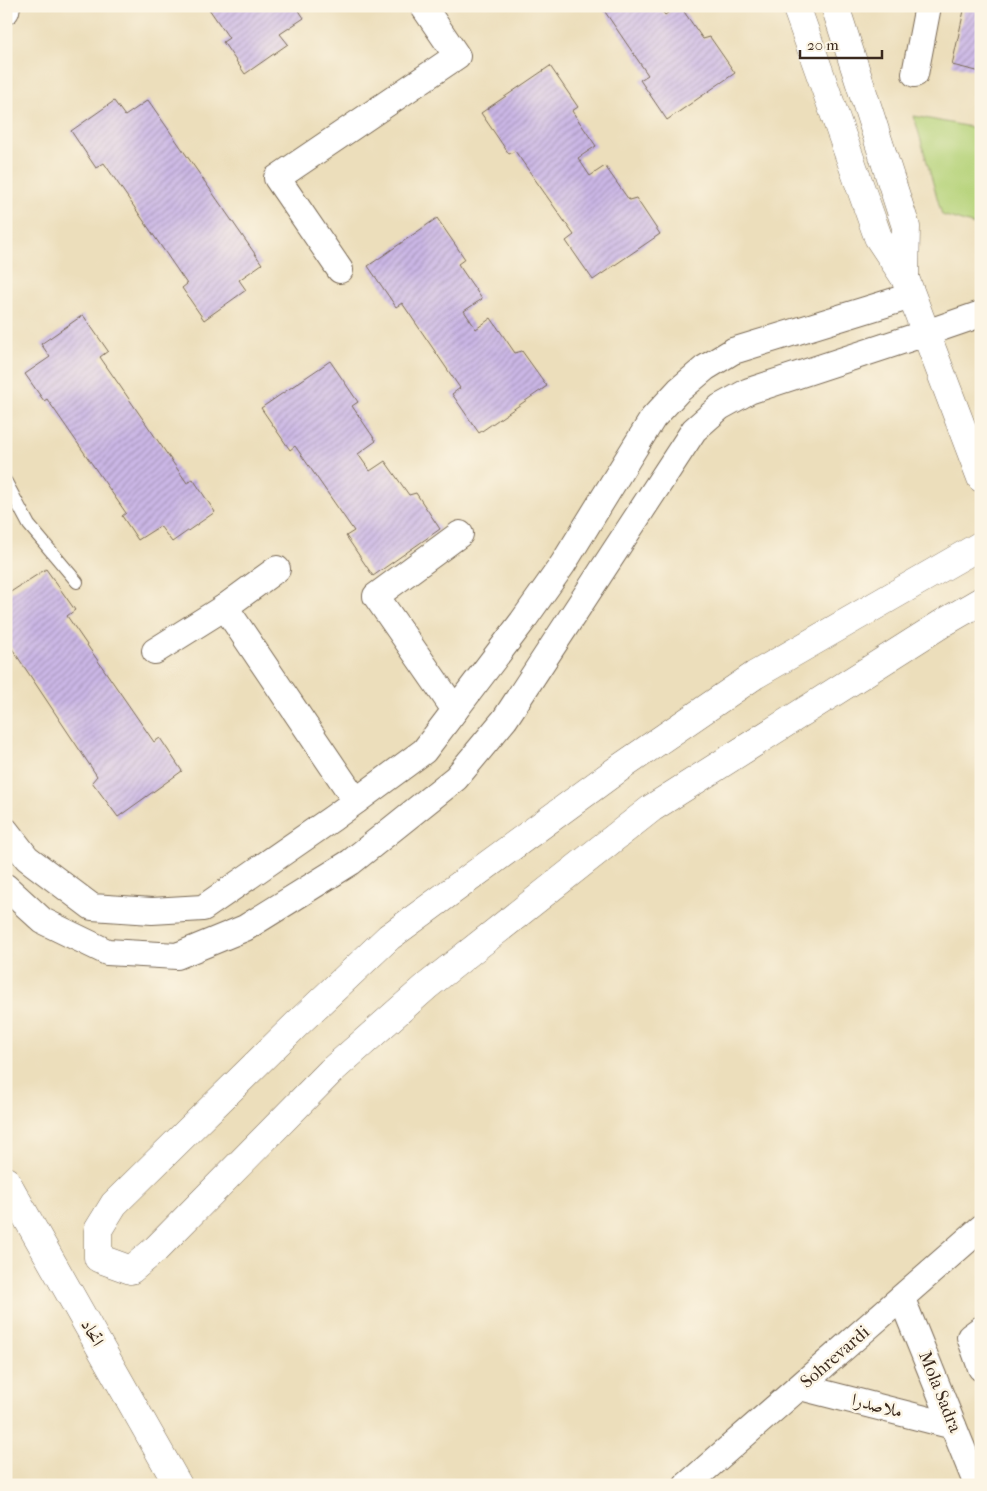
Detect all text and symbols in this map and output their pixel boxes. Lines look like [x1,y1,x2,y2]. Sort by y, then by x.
scale bar [800,28,882,60]
text: 20 m [807,36,839,54]
street label: اتحاد [76,1316,108,1350]
street label: Sohrevardi [796,1321,874,1393]
street label: Mola Sadra [914,1348,966,1436]
street label: ملاصدرا [849,1390,905,1422]

